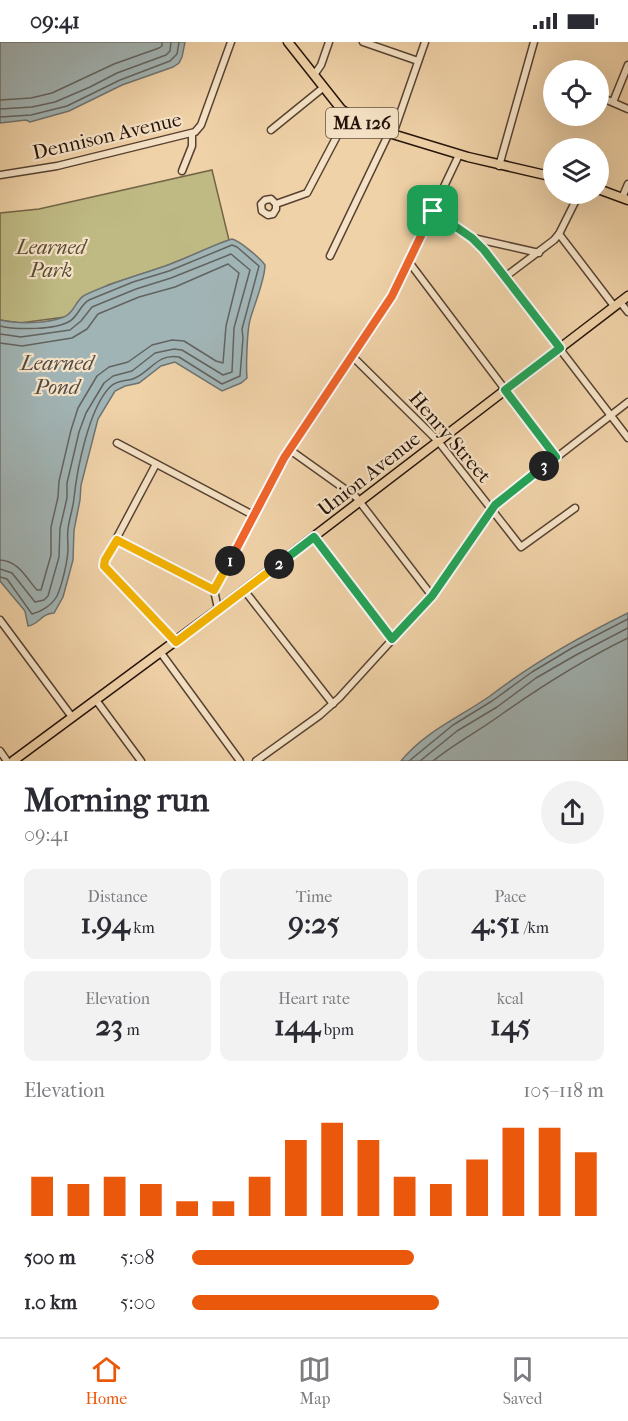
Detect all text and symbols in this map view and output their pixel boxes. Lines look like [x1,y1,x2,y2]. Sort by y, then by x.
text: 09:41 [30,8,80,34]
map controls [543,60,609,204]
button: locate [543,60,609,126]
street label: Dennison Avenue [30,108,184,164]
road number: MA 126 [326,108,398,138]
button: layers [543,138,609,204]
pin [407,185,458,236]
icon: arrive [416,194,449,227]
park label: Learned Park [14,236,89,282]
water label: Learned Pond [19,351,96,399]
street label: Henry Street [404,387,496,487]
street label: Union Avenue [313,427,425,521]
pin: 3 [529,451,559,481]
text: 3 [541,456,547,475]
pin: 1 [215,546,245,576]
pin: 2 [264,549,294,579]
text: 1 [227,551,233,570]
text: 2 [275,554,283,573]
text: Morning run [24,781,209,820]
button: share [541,781,604,844]
text: 09:41 [24,823,69,846]
text: Distance [88,887,148,906]
text: Time [296,887,332,906]
text: Pace [494,887,526,906]
text: 1.94 [81,906,130,941]
text: 9:25 [288,906,340,941]
text: 4:51 [472,906,520,941]
text: km [130,918,155,937]
text: /km [520,918,549,937]
text: Elevation [85,989,150,1008]
text: Heart rate [278,989,350,1008]
text: kcal [497,989,524,1008]
text: 23 [95,1008,123,1043]
text: 144 [274,1008,320,1043]
text: 145 [490,1008,531,1043]
text: m [123,1020,140,1039]
text: bpm [320,1020,354,1039]
text: Elevation [24,1079,105,1102]
text: 105–118 m [523,1079,604,1102]
text: 500 m [24,1246,76,1269]
text: 5:08 [120,1246,155,1269]
text: 1.0 km [24,1291,77,1314]
text: 5:00 [120,1291,156,1314]
tab: Home [86,1353,127,1408]
tab: Map [298,1353,331,1408]
tab: Saved [503,1353,542,1408]

